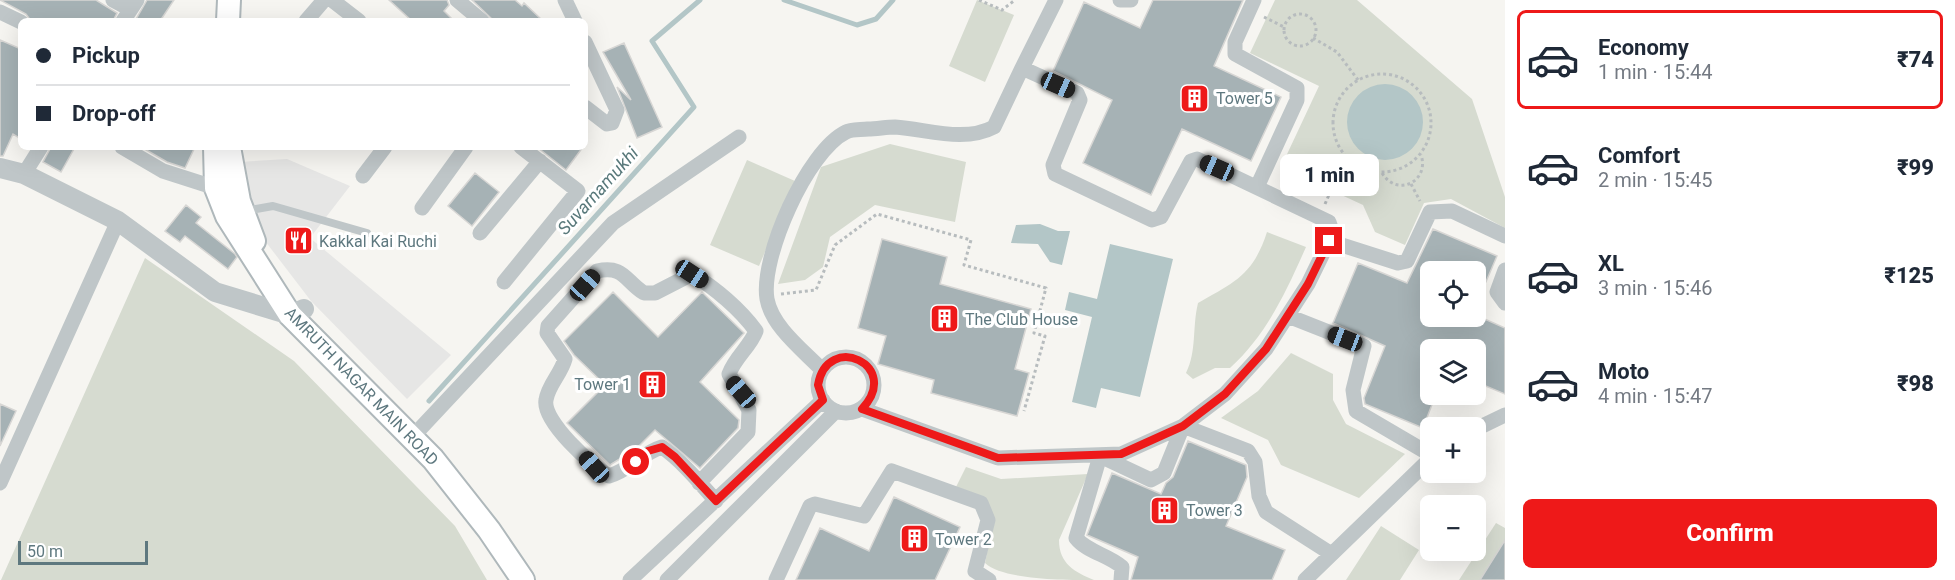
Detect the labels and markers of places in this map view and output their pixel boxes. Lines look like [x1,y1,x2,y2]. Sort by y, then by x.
building icon: Tower 5 [1179,82,1211,114]
place label: Tower 5 [1216,89,1273,108]
restaurant icon: Kakkal Kai Ruchi [282,225,314,257]
place label: Kakkal Kai Ruchi [319,232,437,251]
building icon: The Club House [928,303,960,335]
place label: The Club House [965,310,1078,329]
building icon: Tower 1 [636,368,668,400]
place label: Tower 1 [574,375,631,394]
building icon: Tower 3 [1149,494,1181,526]
place label: Tower 3 [1186,501,1243,520]
building icon: Tower 2 [898,523,930,555]
place label: Tower 2 [935,530,992,549]

